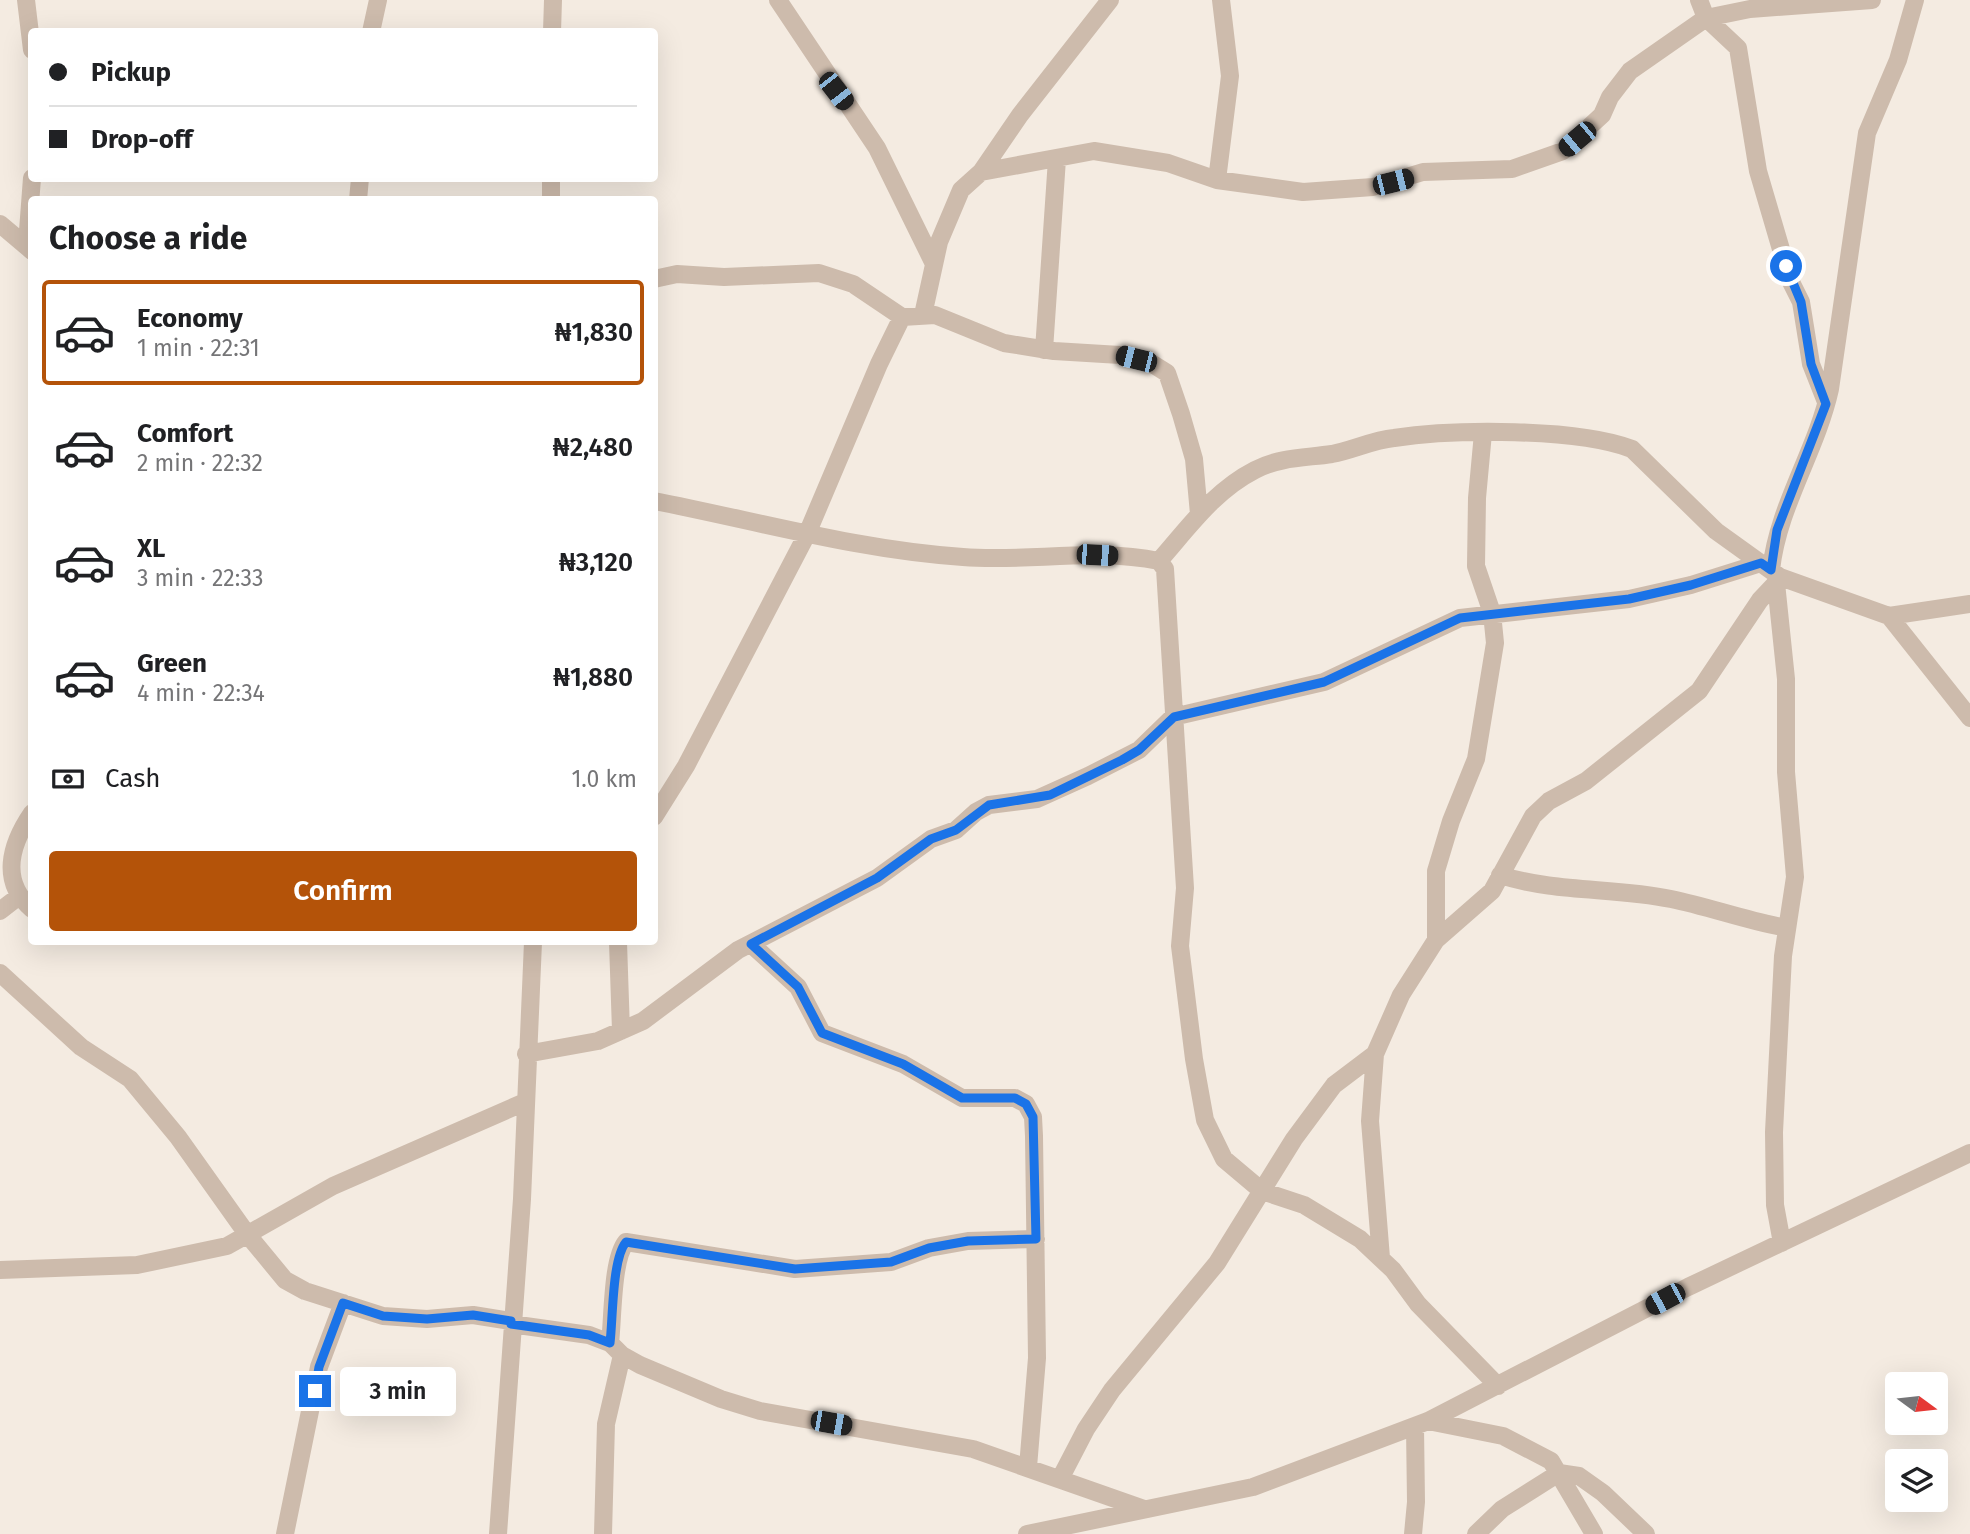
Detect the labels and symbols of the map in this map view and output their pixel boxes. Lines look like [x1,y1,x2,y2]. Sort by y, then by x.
car [815,68,858,114]
car [1555,117,1600,161]
car [1371,167,1416,197]
route start [1770,250,1802,282]
car [1114,344,1159,374]
car [1076,543,1119,567]
car [1642,1280,1689,1318]
callout: 3 min [340,1366,455,1416]
north arrow [1885,1372,1948,1435]
route end [299,1375,331,1407]
car [809,1409,854,1437]

